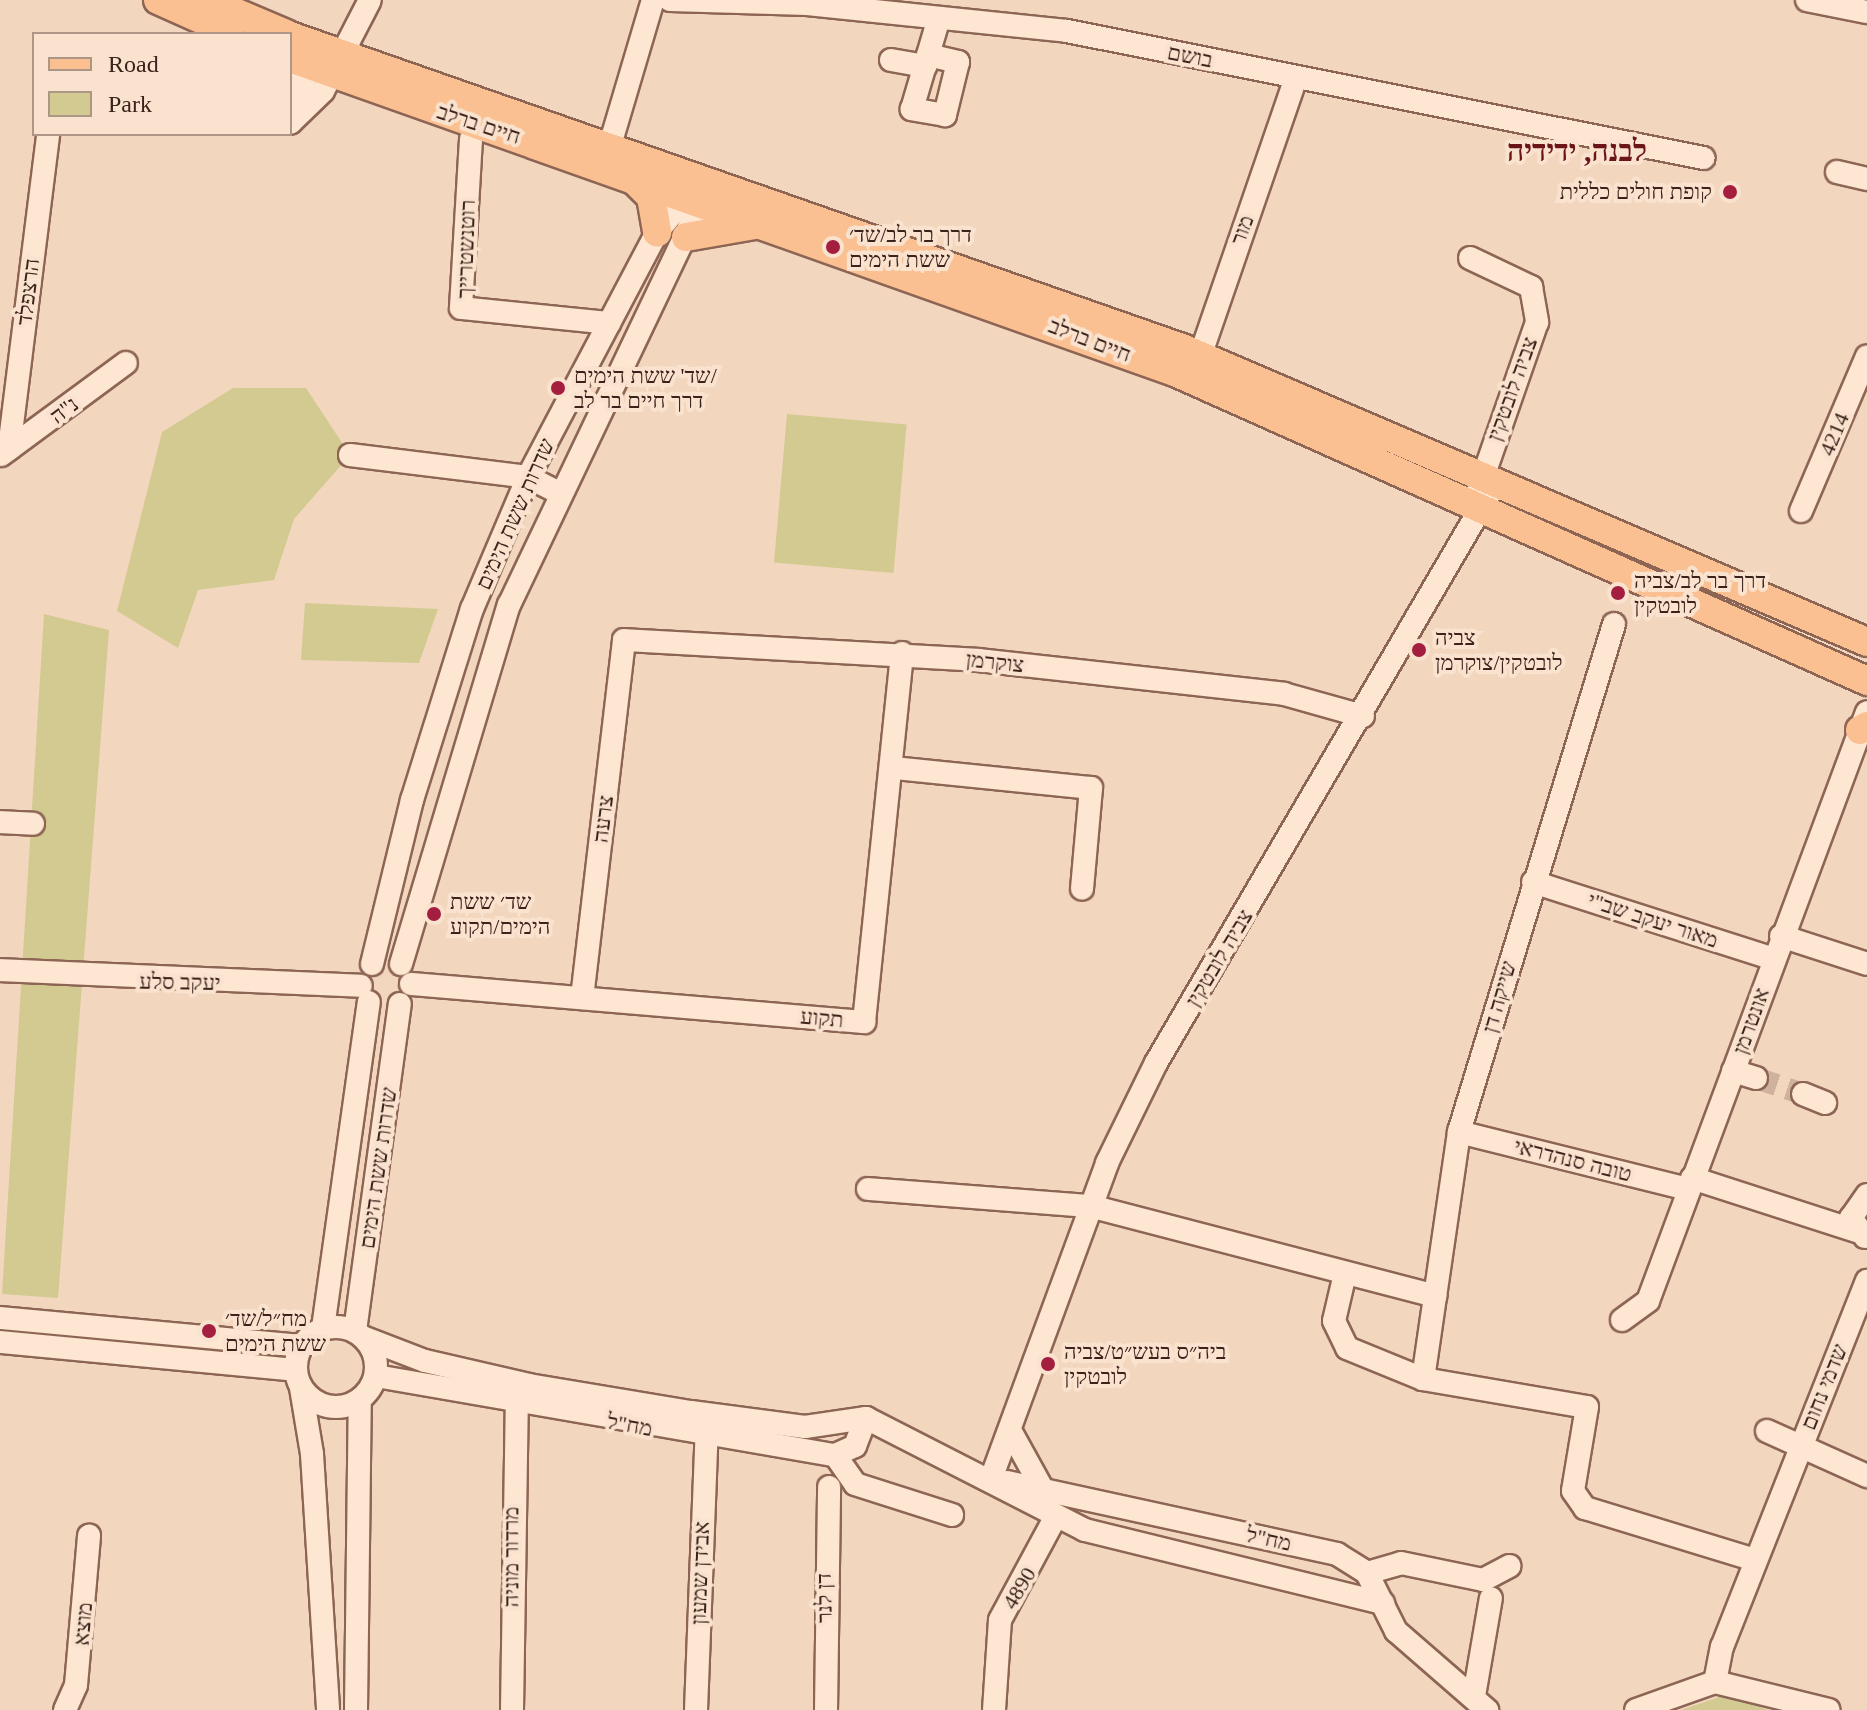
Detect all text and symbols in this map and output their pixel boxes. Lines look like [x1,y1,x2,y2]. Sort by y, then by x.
legend [32,32,292,136]
street label: בושם [1165,39,1215,73]
text: Road [108,51,159,77]
text: Park [108,91,152,117]
street label: חיים ברלב [434,98,524,150]
district label: לבנה, ידידיה [1507,133,1647,169]
place label: קופת חולים כללית [1560,179,1712,205]
marker: קופת חולים כללית [1719,181,1741,203]
street label: רוטנשטרייך [451,199,481,299]
street label: מור [1225,212,1259,248]
place label: דרך בר לב/שד׳ ששת הימים [849,221,972,272]
marker: דרך בר לב/שד׳ ששת הימים [824,238,842,256]
street label: הרצפלד [11,257,45,327]
street label: חיים ברלב [1045,312,1135,368]
street label: צביה לובטקין [1481,333,1543,445]
place label: שד' ששת הימים/ דרך חיים בר לב [574,362,717,414]
marker: שד' ששת הימים/ דרך חיים בר לב [549,379,567,397]
street label: נ"ה [45,391,83,429]
street label: 4214 [1813,409,1855,459]
street label: שדרות ששת הימים [470,434,560,594]
place label: דרך בר לב/צביה לובטקין [1634,567,1766,618]
marker: דרך בר לב/צביה לובטקין [1609,584,1627,602]
place label: צביה לובטקין/צוקרמן [1435,624,1562,676]
marker: צביה לובטקין/צוקרמן [1410,641,1428,659]
street label: צוקרמן [965,646,1025,678]
street label: צרעה [587,794,619,844]
street label: מאור יעקב שב"י [1585,887,1721,953]
place label: שד׳ ששת הימים/תקוע [450,888,550,940]
street label: צביה לובטקין [1180,904,1258,1012]
marker: שד׳ ששת הימים/תקוע [425,905,443,923]
street label: שייקה דן [1476,958,1522,1036]
street label: יעקב סלע [139,968,221,996]
street label: אונטרמן [1727,984,1775,1058]
street label: תקוע [799,1003,845,1033]
street label: שדרות ששת הימים [354,1086,402,1250]
street label: טובה סנהדראי [1511,1133,1635,1187]
place label: מח״ל/שד׳ ששת הימים [225,1305,326,1356]
marker: מח״ל/שד׳ ששת הימים [200,1322,218,1340]
place label: ביה״ס בעש״ט/צביה לובטקין [1064,1338,1226,1390]
street label: שדמי נחום [1795,1340,1853,1434]
marker: ביה״ס בעש״ט/צביה לובטקין [1039,1355,1057,1373]
street label: מח"ל [605,1408,655,1442]
street label: מרדור מוניה [498,1507,524,1607]
street label: אבידן שמעון [685,1521,715,1625]
street label: מח"ל [1244,1521,1294,1557]
street label: 4890 [996,1562,1042,1614]
street label: דן לנר [810,1573,838,1623]
street label: מוצא [68,1601,98,1647]

